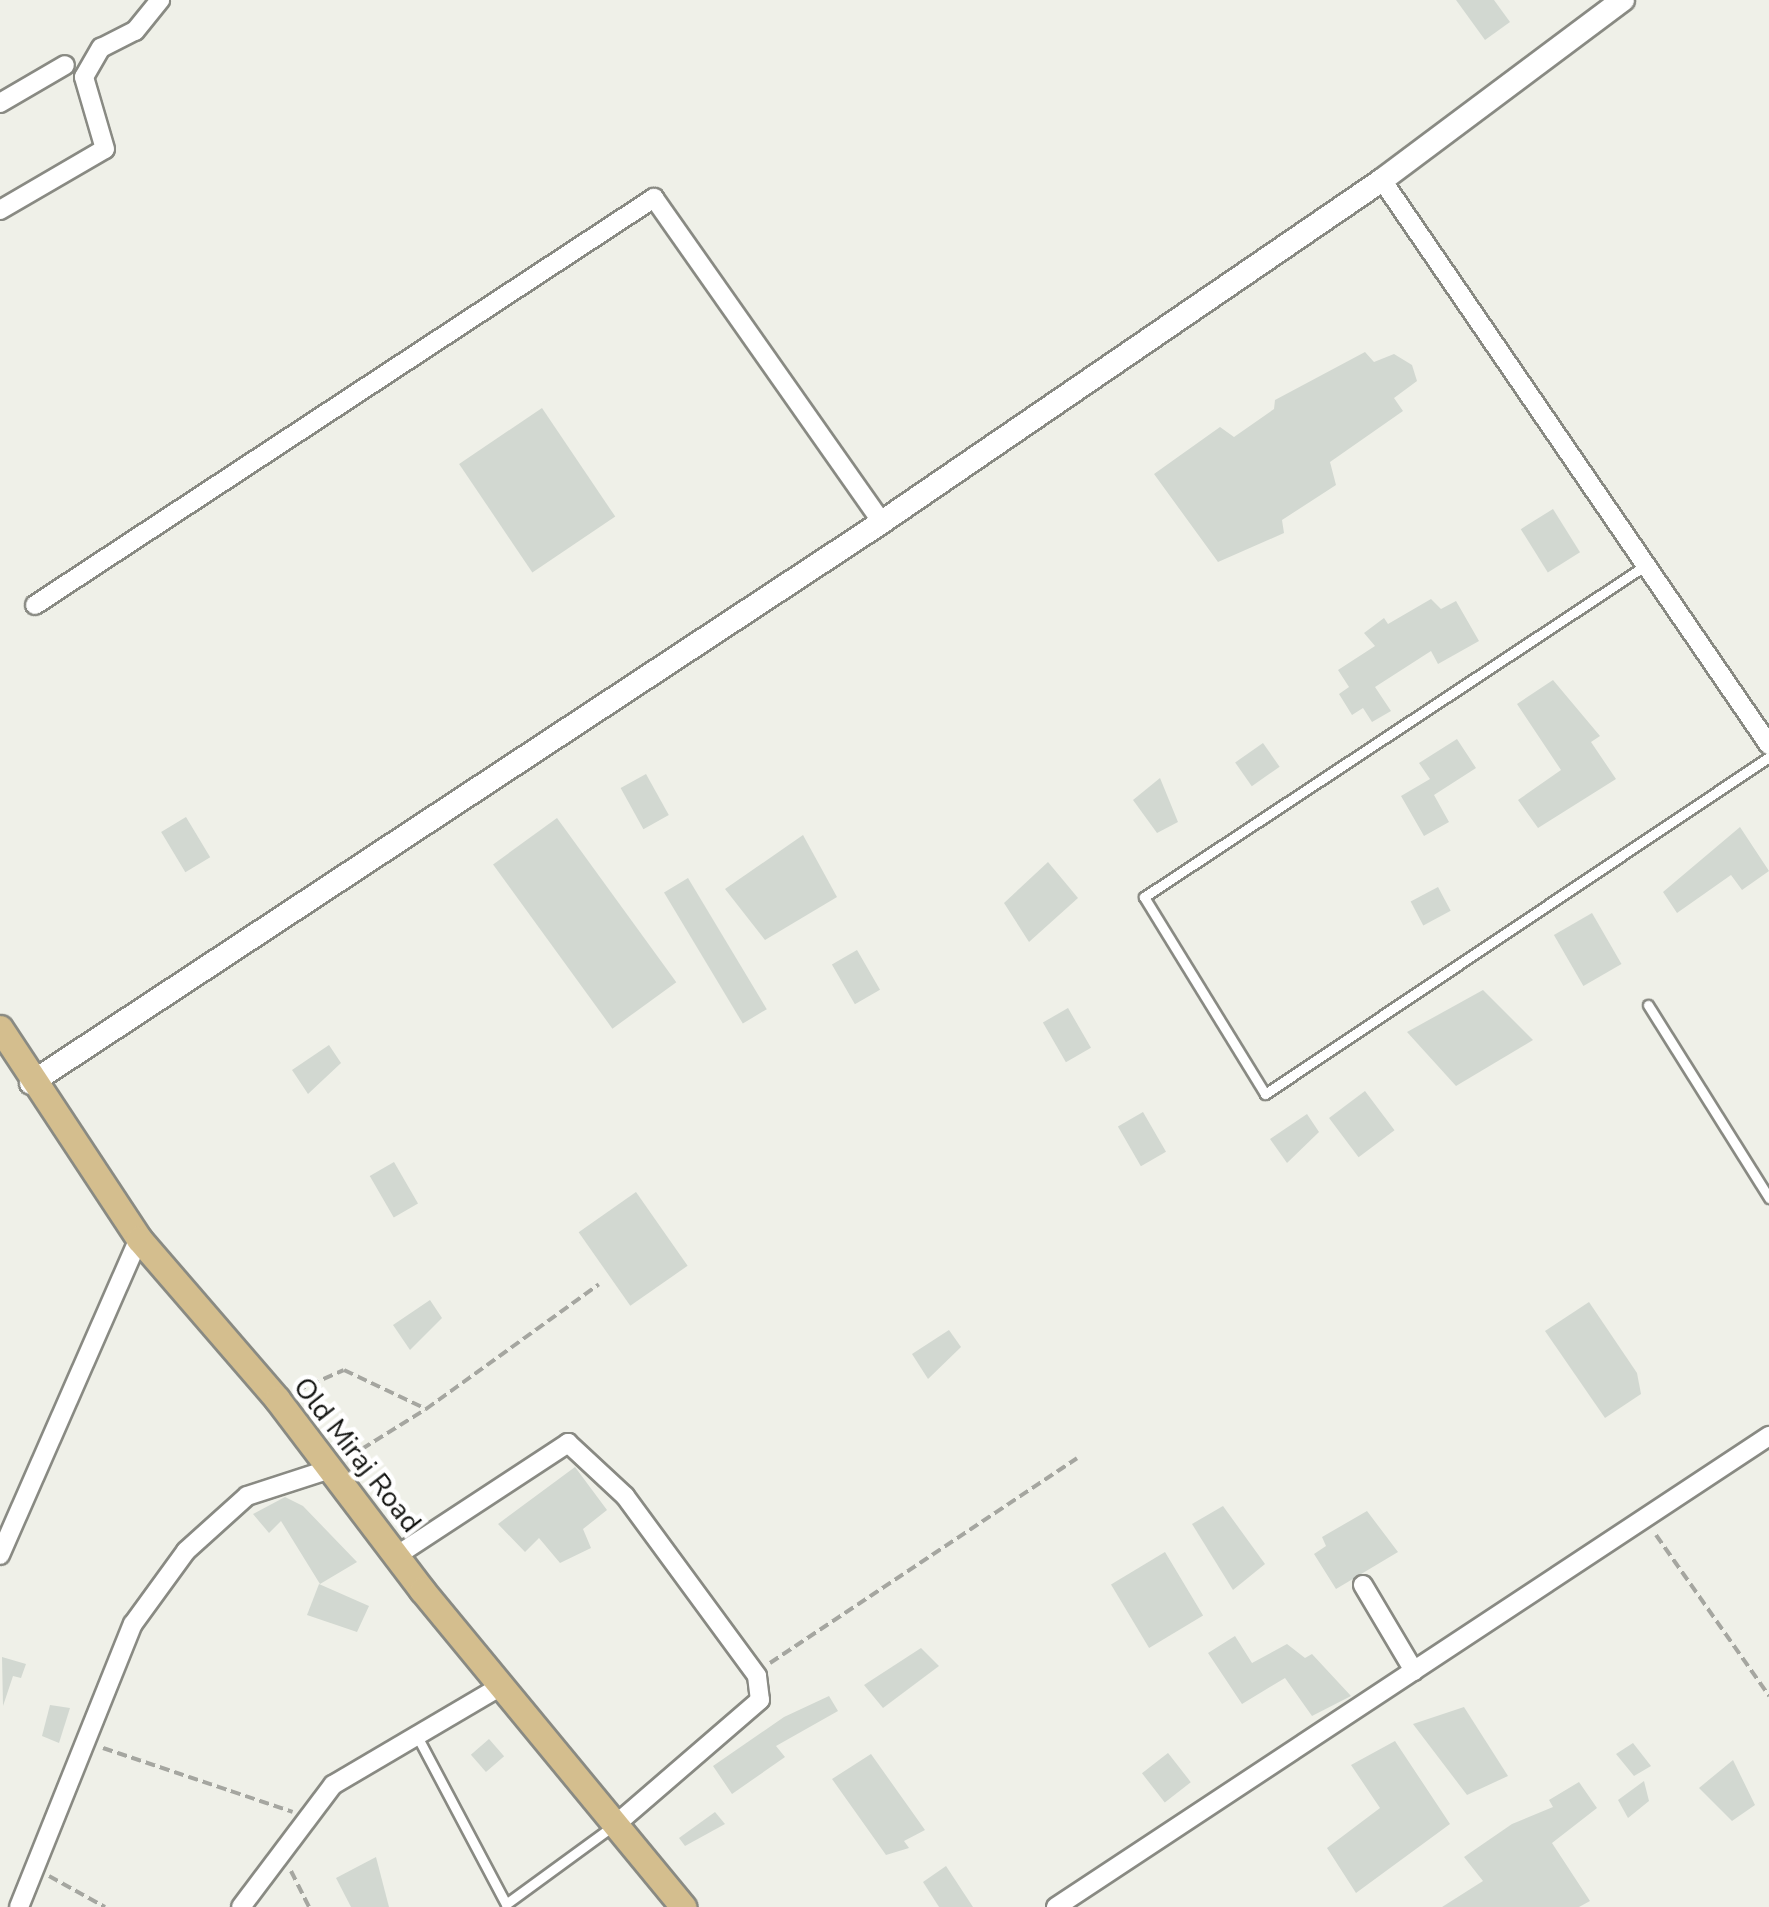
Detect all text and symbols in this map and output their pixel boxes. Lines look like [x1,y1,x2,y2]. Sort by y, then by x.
street label: Old Miraj Road [286,1371,428,1539]

